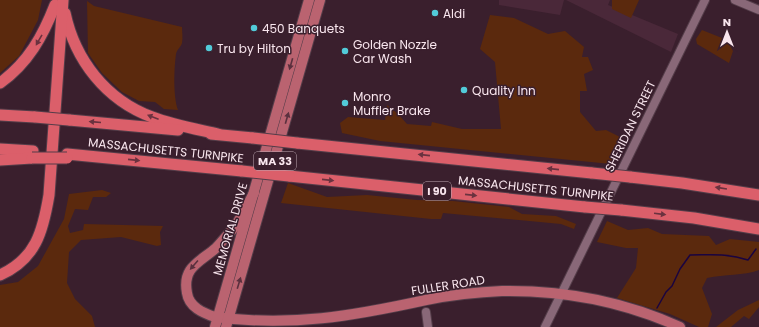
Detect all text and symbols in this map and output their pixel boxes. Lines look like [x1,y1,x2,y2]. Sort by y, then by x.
place label: Aldi [443,5,465,22]
marker: Aldi [430,8,440,18]
north arrow [707,12,747,52]
text: N [723,14,731,30]
place label: 450 Banquets [262,20,345,37]
marker: 450 Banquets [249,23,259,33]
one-way arrow [36,34,43,46]
place label: Golden Nozzle Car Wash [353,36,437,67]
place label: Tru by Hilton [217,40,291,57]
marker: Tru by Hilton [204,43,214,53]
marker: Golden Nozzle Car Wash [340,46,350,56]
one-way arrow [287,58,293,71]
street label: SHERIDAN STREET [601,77,660,174]
place label: Quality Inn [472,82,536,99]
marker: Quality Inn [459,85,469,95]
place label: Monro Muffler Brake [353,88,431,119]
marker: Monro Muffler Brake [340,98,350,108]
one-way arrow [284,112,290,124]
one-way arrow [147,114,159,120]
one-way arrow [89,119,101,125]
street label: MASSACHUSETTS TURNPIKE [87,133,245,167]
road number: MA 33 [254,152,296,170]
one-way arrow [418,152,430,159]
one-way arrow [128,156,140,163]
one-way arrow [547,166,559,172]
street label: MASSACHUSETTS TURNPIKE [457,171,615,205]
one-way arrow [322,177,334,183]
street label: MEMORIAL DRIVE [209,181,251,277]
road number: I 90 [423,182,451,200]
one-way arrow [714,185,727,191]
one-way arrow [465,191,477,198]
one-way arrow [654,211,666,218]
one-way arrow [190,260,199,270]
street label: FULLER ROAD [410,271,486,299]
one-way arrow [236,277,242,289]

